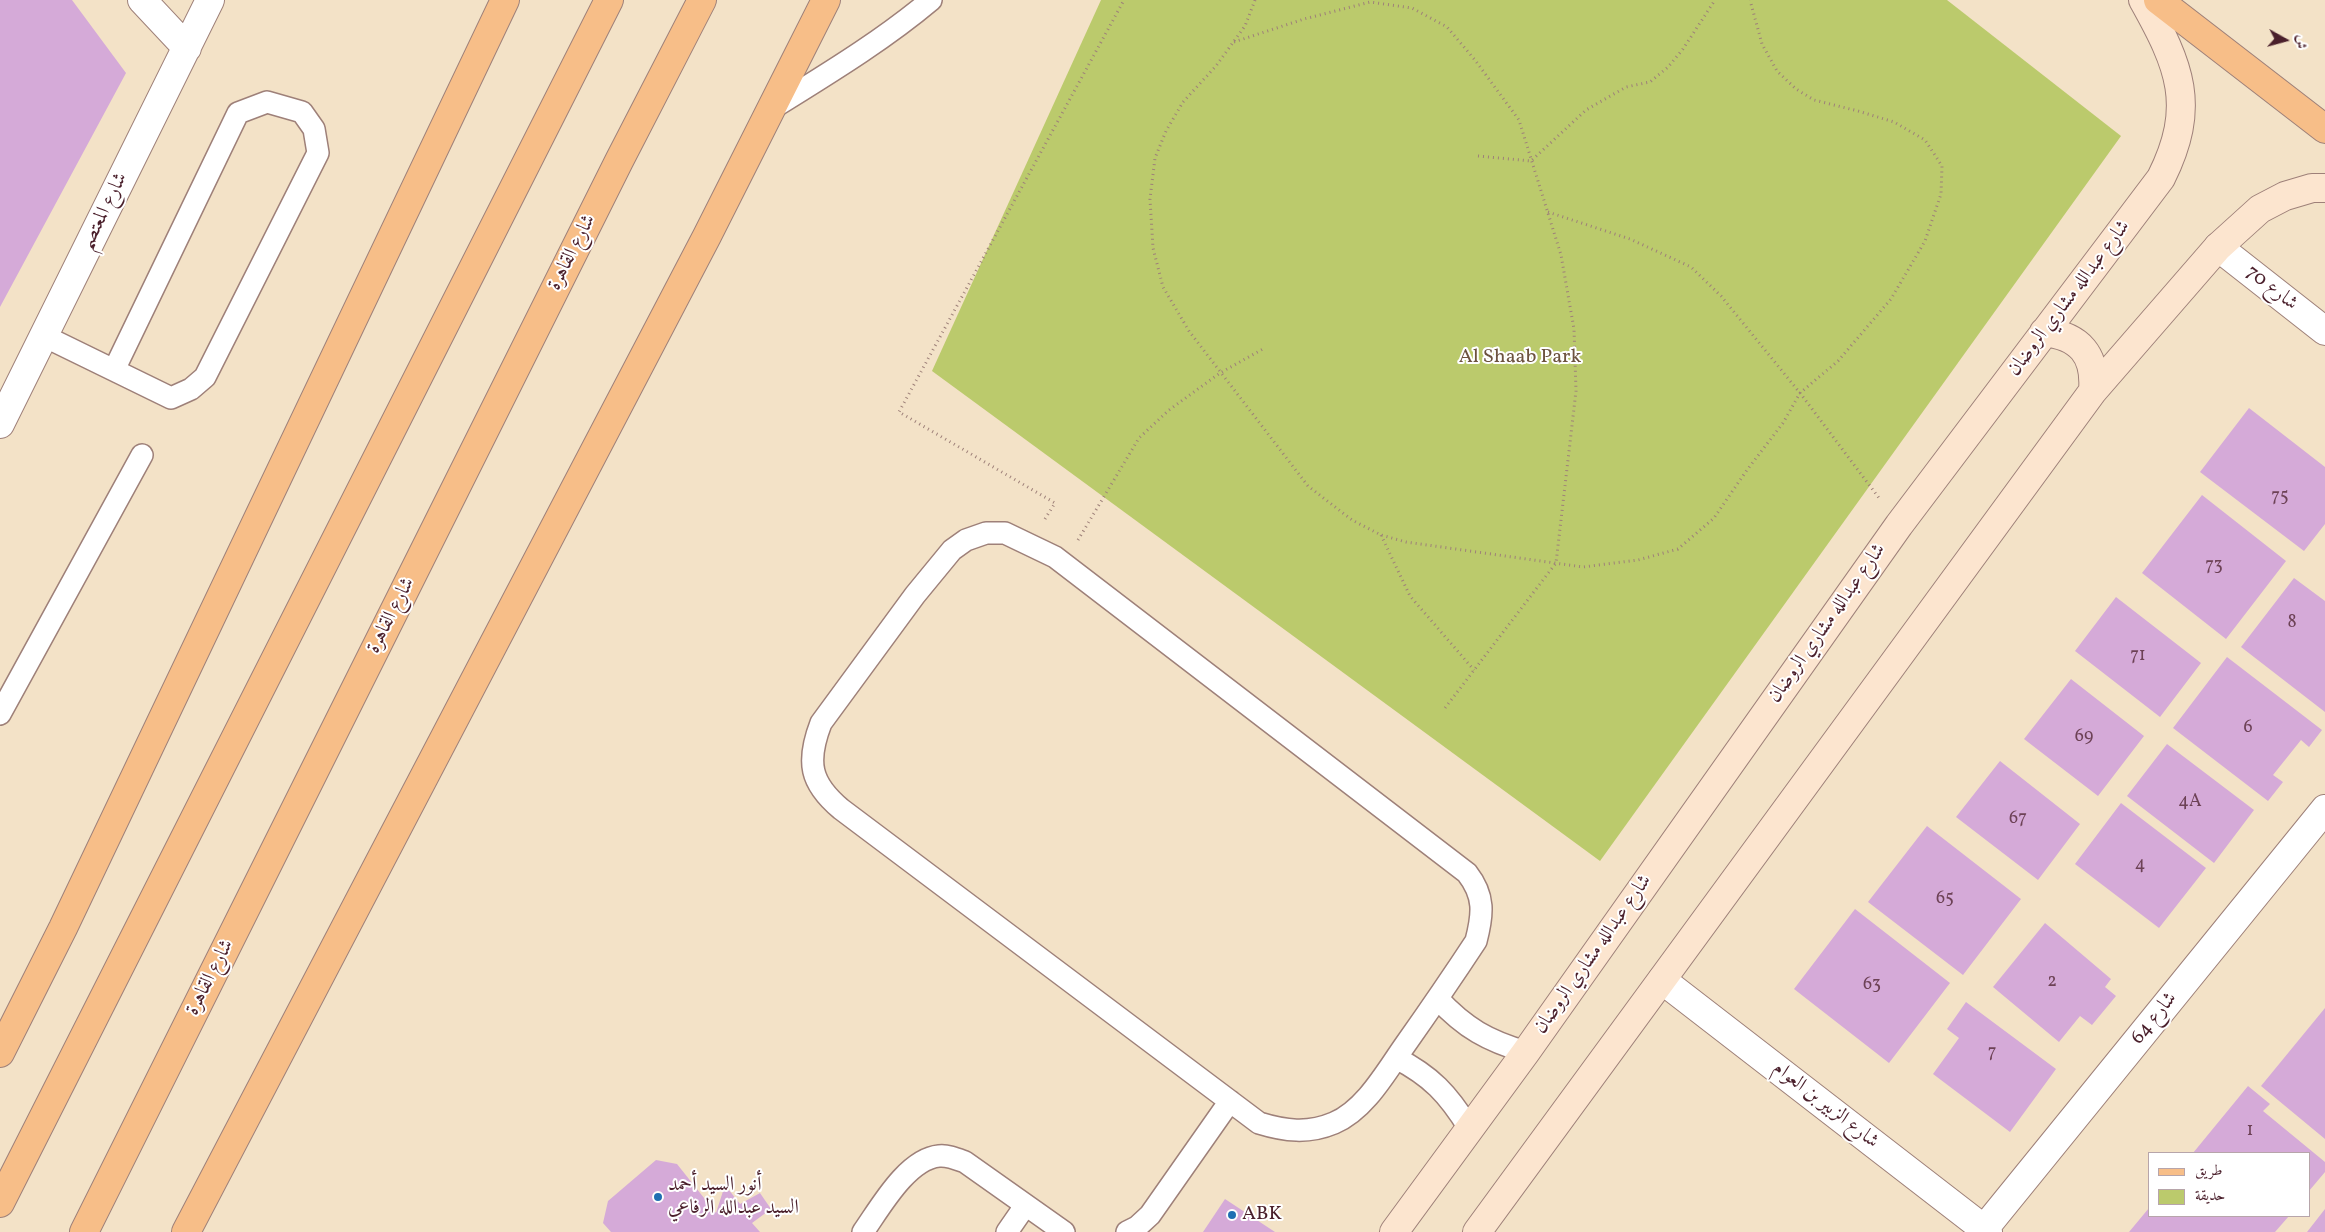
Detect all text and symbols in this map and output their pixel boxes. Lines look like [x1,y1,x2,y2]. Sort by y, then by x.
north arrow [2260,15,2310,65]
text: ش [2290,34,2311,50]
street label: شارع المعتصم [76,169,134,255]
street label: شارع القاهرة [544,211,602,295]
street label: شارع عبدالله مشاري الروضان [2004,216,2136,382]
street label: شارع 70 [2240,261,2302,317]
park label: Al Shaab Park [1459,346,1581,370]
house number: 75 [2271,487,2289,509]
street label: شارع عبدالله مشاري الروضان [1764,540,1892,708]
house number: 73 [2205,556,2223,578]
street label: شارع القاهرة [363,574,421,658]
house number: 8 [2287,613,2297,635]
house number: 71 [2130,646,2146,668]
house number: 6 [2243,718,2253,740]
house number: 69 [2075,727,2093,749]
house number: 4A [2178,792,2202,814]
house number: 67 [2009,809,2027,831]
house number: 4 [2135,855,2145,877]
street label: شارع عبدالله مشاري الروضان [1530,871,1658,1039]
house number: 65 [1936,889,1954,911]
street label: شارع القاهرة [182,936,240,1020]
house number: 2 [2047,972,2057,994]
house number: 63 [1863,975,1881,997]
street label: شارع 64 [2127,988,2183,1050]
house number: 7 [1988,1043,1996,1065]
street label: شارع الزبير بن العوام [1767,1057,1883,1155]
house number: 1 [2247,1121,2253,1143]
legend [2148,1152,2310,1217]
text: طريق [2195,1161,2222,1182]
place label: أنور السيد أحمد السيد عبدالله الرفاعي [668,1174,799,1221]
text: حديقة [2195,1186,2225,1207]
marker: أنور السيد أحمد السيد عبدالله الرفاعي [652,1191,664,1203]
place label: ABK [1242,1203,1282,1227]
marker: ABK [1226,1209,1238,1221]

